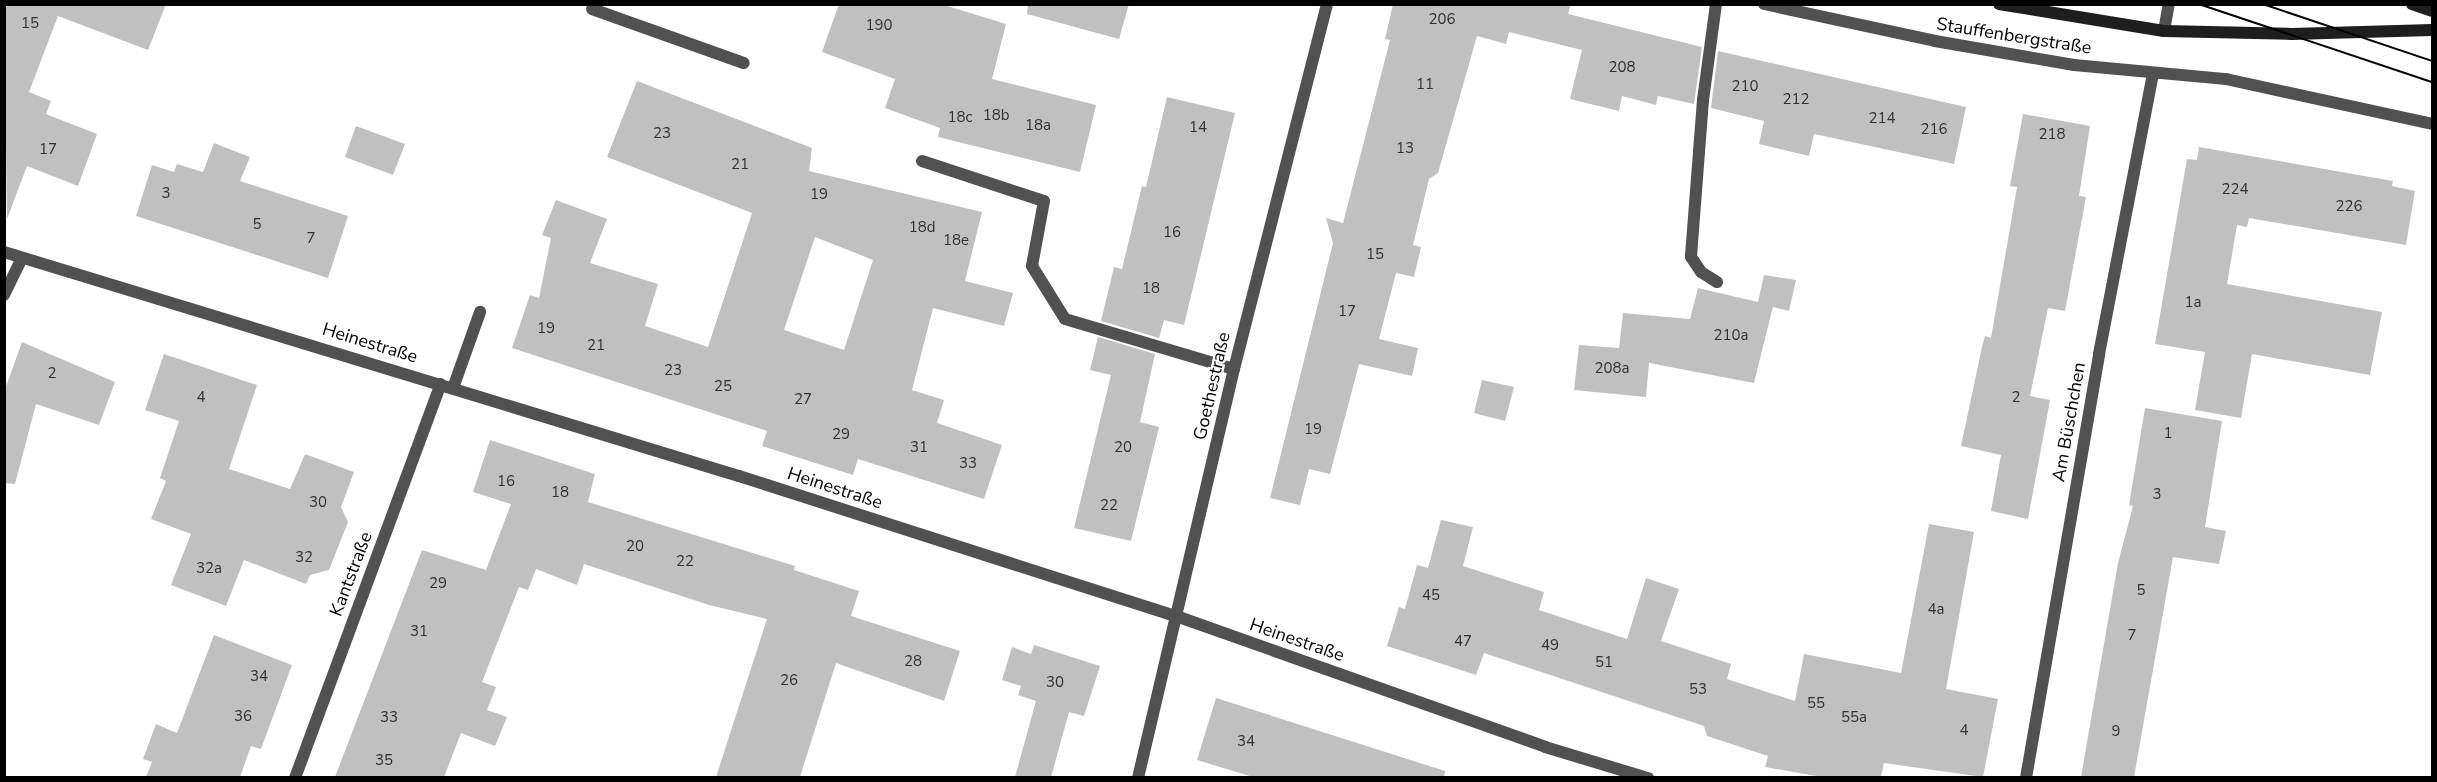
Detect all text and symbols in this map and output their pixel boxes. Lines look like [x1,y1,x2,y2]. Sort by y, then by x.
house number: 206 [1429,11,1455,29]
street label: Stauffenbergstraße [1935,13,2093,59]
house number: 15 [21,15,39,33]
house number: 190 [866,17,892,35]
house number: 208 [1609,59,1635,77]
house number: 11 [1416,76,1434,94]
house number: 210 [1732,78,1758,96]
house number: 212 [1783,91,1809,109]
house number: 18b [983,107,1009,125]
house number: 18c [948,109,972,127]
house number: 214 [1869,110,1895,128]
house number: 18a [1025,117,1051,135]
house number: 14 [1189,119,1207,137]
house number: 216 [1921,121,1947,139]
house number: 23 [653,125,671,143]
house number: 218 [2039,126,2065,144]
house number: 13 [1396,140,1414,158]
house number: 17 [39,141,57,159]
house number: 21 [731,156,749,174]
house number: 224 [2222,181,2248,199]
house number: 3 [162,185,170,203]
house number: 19 [810,186,828,204]
house number: 226 [2336,198,2362,216]
house number: 5 [253,216,261,234]
house number: 18d [909,219,935,237]
house number: 16 [1163,224,1181,242]
house number: 7 [307,230,315,248]
house number: 18e [943,232,969,250]
house number: 15 [1366,246,1384,264]
house number: 18 [1142,280,1160,298]
house number: 1a [2185,294,2201,312]
house number: 17 [1338,303,1356,321]
street label: Heinestraße [320,318,420,368]
house number: 19 [537,320,555,338]
house number: 210a [1714,327,1748,345]
street label: Goethestraße [1189,330,1235,442]
house number: 21 [587,337,605,355]
house number: 208a [1595,360,1629,378]
street label: Am Büschchen [2048,361,2090,483]
house number: 23 [664,362,682,380]
house number: 2 [48,365,56,383]
house number: 25 [714,378,732,396]
house number: 4 [197,389,205,407]
house number: 2 [2012,389,2020,407]
house number: 27 [794,391,812,409]
house number: 19 [1304,421,1322,439]
house number: 1 [2164,425,2172,443]
house number: 29 [832,426,850,444]
house number: 31 [910,439,928,457]
house number: 20 [1114,439,1132,457]
house number: 33 [959,455,977,473]
street label: Heinestraße [785,462,885,514]
house number: 16 [497,473,515,491]
house number: 18 [551,484,569,502]
house number: 3 [2153,486,2161,504]
house number: 30 [309,494,327,512]
house number: 22 [1100,497,1118,515]
street label: Kantstraße [325,529,377,619]
house number: 20 [626,538,644,556]
house number: 32 [295,549,313,567]
house number: 22 [676,553,694,571]
house number: 32a [196,560,222,578]
house number: 29 [429,575,447,593]
house number: 5 [2137,582,2145,600]
house number: 45 [1422,587,1440,605]
house number: 4a [1928,601,1944,619]
street label: Heinestraße [1247,614,1347,666]
house number: 31 [410,623,428,641]
house number: 7 [2128,627,2136,645]
house number: 47 [1454,633,1472,651]
house number: 49 [1541,637,1559,655]
house number: 28 [904,653,922,671]
house number: 51 [1595,654,1613,672]
house number: 34 [250,668,268,686]
house number: 26 [780,672,798,690]
house number: 30 [1046,674,1064,692]
house number: 53 [1689,681,1707,699]
house number: 55 [1807,695,1825,713]
house number: 36 [234,708,252,726]
house number: 33 [380,709,398,727]
house number: 55a [1841,709,1867,727]
house number: 4 [1960,722,1968,740]
house number: 9 [2112,723,2120,741]
house number: 34 [1237,733,1255,751]
house number: 35 [375,752,393,770]

